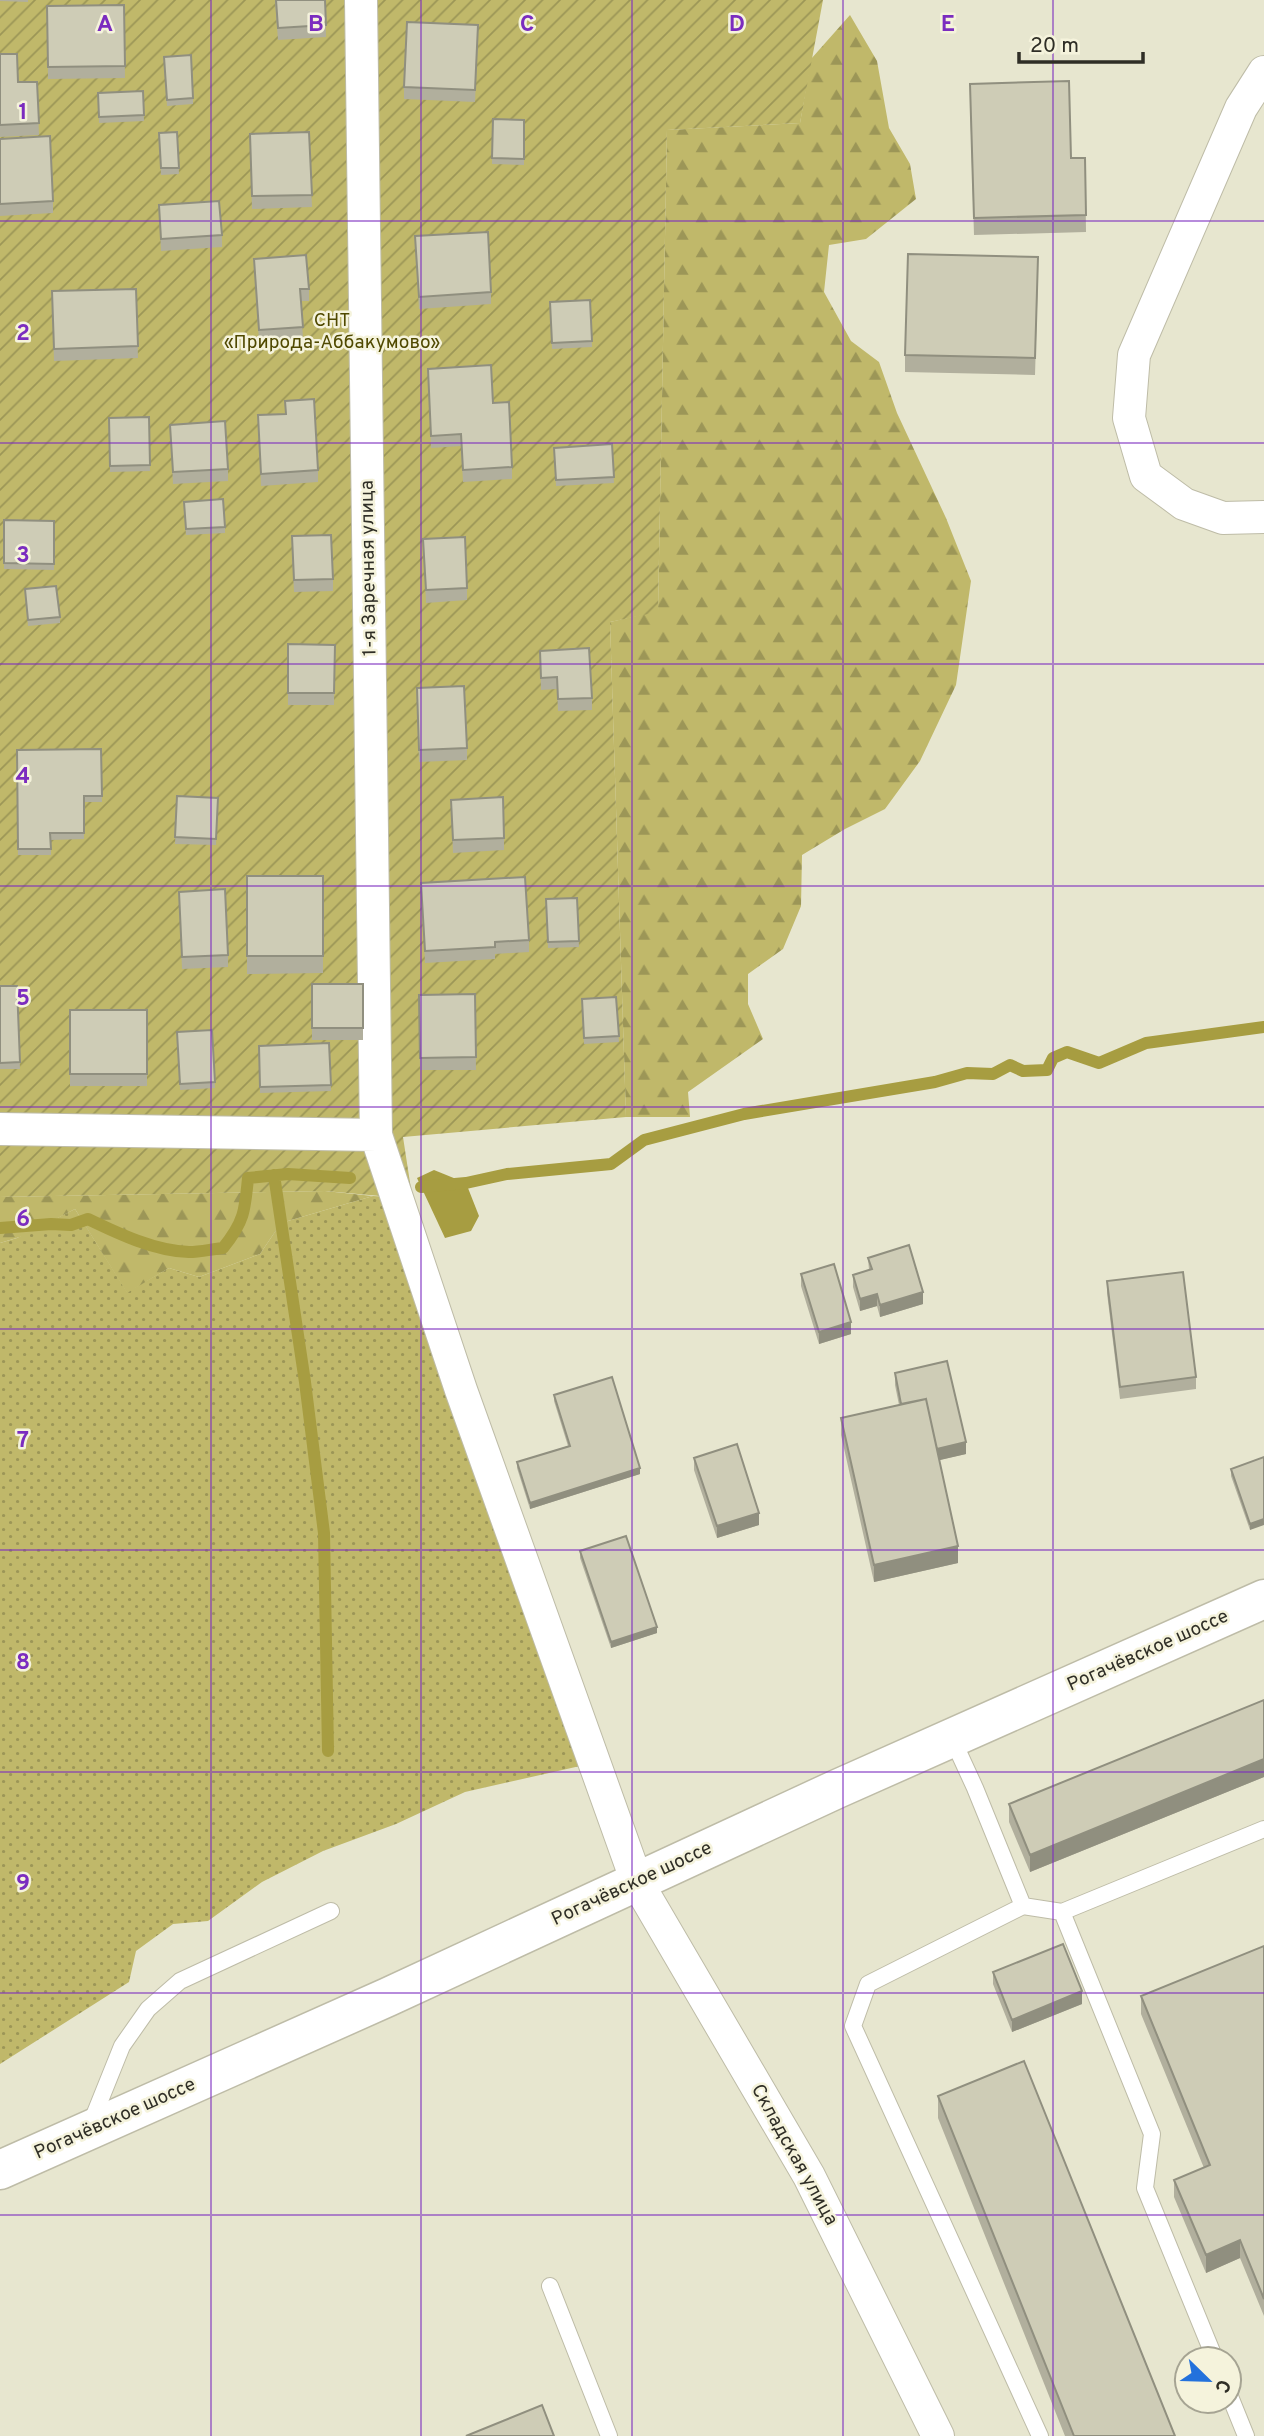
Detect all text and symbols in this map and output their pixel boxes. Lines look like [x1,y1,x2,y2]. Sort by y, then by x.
text: A [97,11,113,40]
text: B [308,11,324,40]
text: C [520,11,534,40]
text: D [729,11,745,40]
text: E [941,11,955,40]
scale bar [1019,21,1143,65]
text: 20 m [1030,33,1079,60]
text: 1 [18,99,28,128]
park label: СНТ «Природа-Аббакумово» [224,309,441,355]
text: 2 [16,320,30,349]
street label: 1-я Заречная улица [355,480,383,656]
text: 3 [16,542,30,571]
text: 4 [16,763,30,792]
text: 5 [16,985,30,1014]
text: 6 [16,1206,30,1235]
text: 7 [17,1427,29,1456]
street label: Рогачёвское шоссе [1063,1605,1233,1697]
text: 8 [16,1649,30,1678]
street label: Рогачёвское шоссе [548,1836,716,1932]
text: 9 [16,1870,30,1899]
street label: Рогачёвское шоссе [30,2073,200,2165]
street label: Складская улица [745,2080,843,2230]
north arrow [1173,2345,1243,2415]
text: С [1208,2376,1235,2396]

